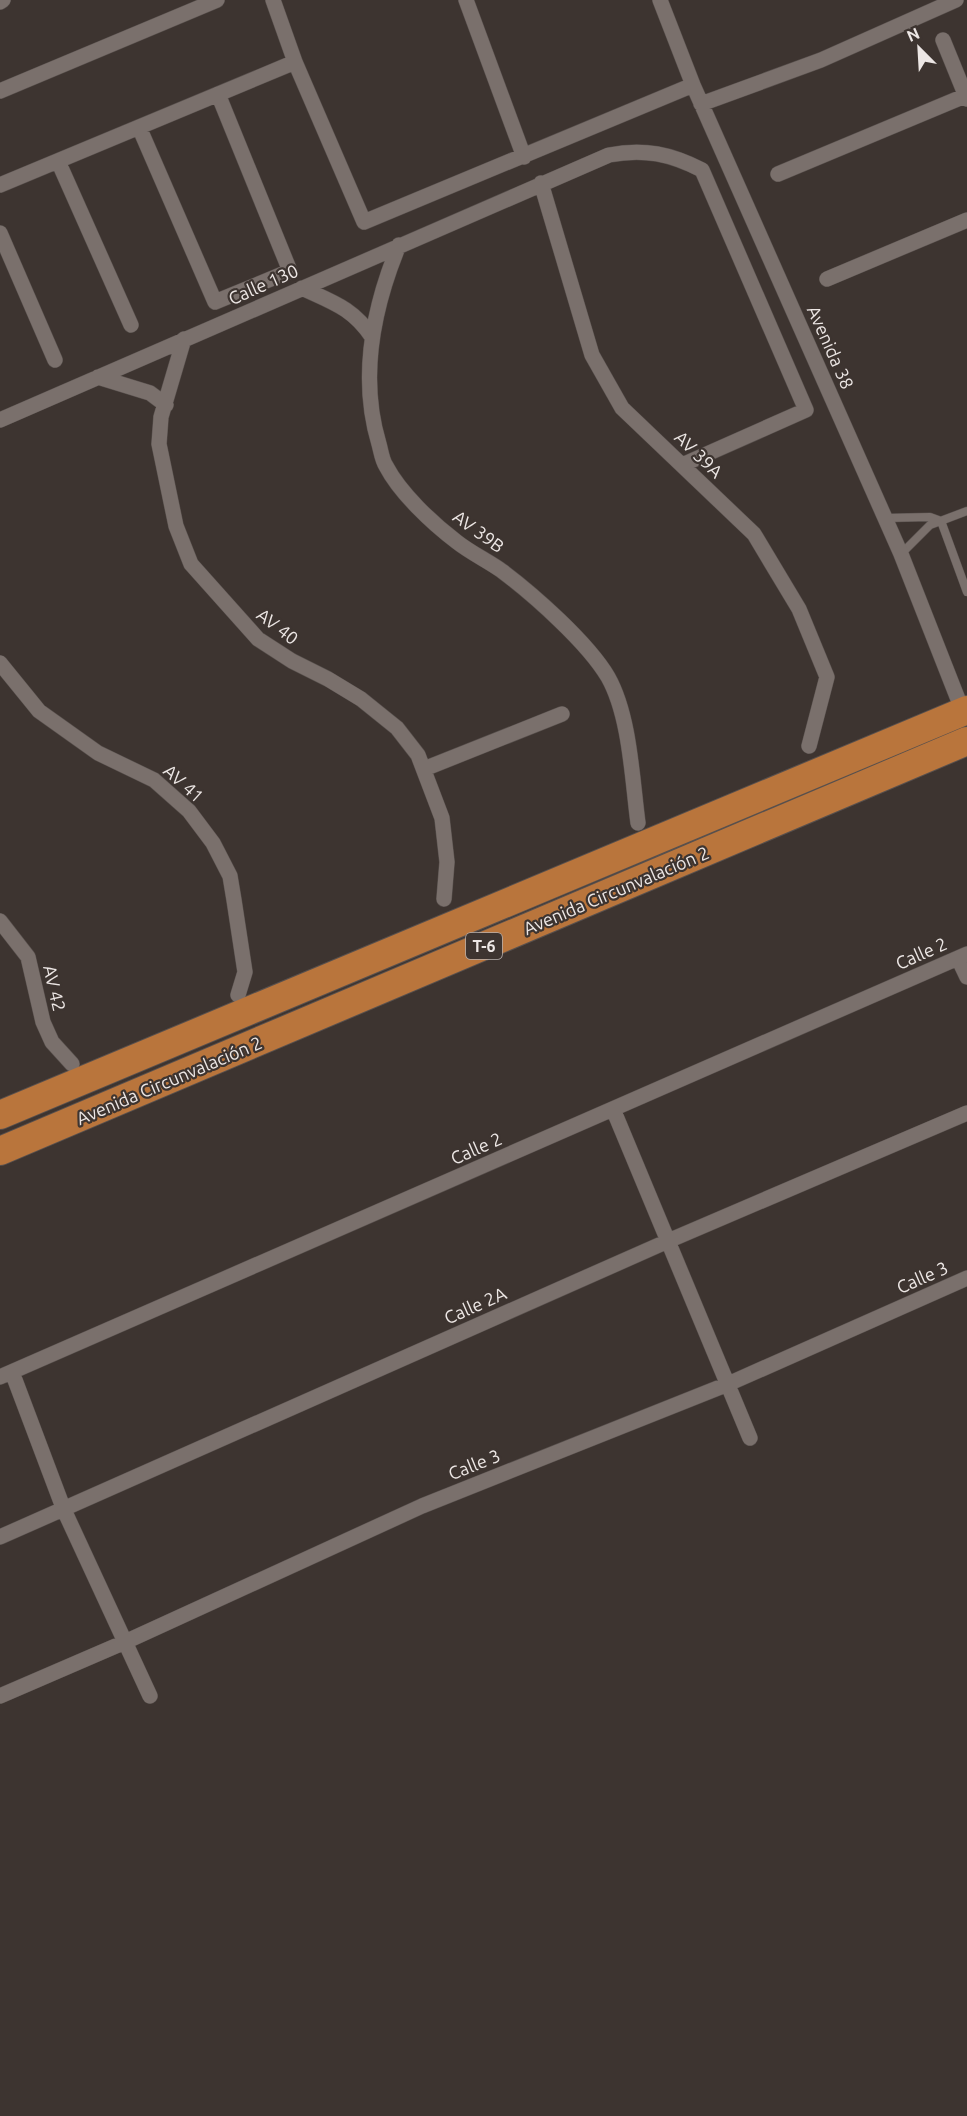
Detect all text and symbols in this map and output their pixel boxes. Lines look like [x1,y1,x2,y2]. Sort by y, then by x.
north arrow [889,18,949,78]
text: N [904,24,922,45]
street label: Calle 130 [225,260,301,308]
street label: Avenida 38 [804,302,858,392]
street label: AV 39A [671,427,727,482]
street label: AV 39B [450,506,508,556]
street label: AV 40 [253,604,303,648]
street label: AV 41 [160,760,208,806]
street label: Avenida Circunvalación 2 [520,842,712,938]
road number: T-6 [466,933,502,959]
street label: Calle 2 [892,933,950,973]
street label: AV 42 [40,963,70,1013]
street label: Avenida Circunvalación 2 [73,1032,265,1128]
street label: Calle 2 [447,1128,505,1168]
street label: Calle 3 [893,1257,951,1297]
street label: Calle 2A [441,1282,509,1327]
street label: Calle 3 [445,1445,503,1483]

